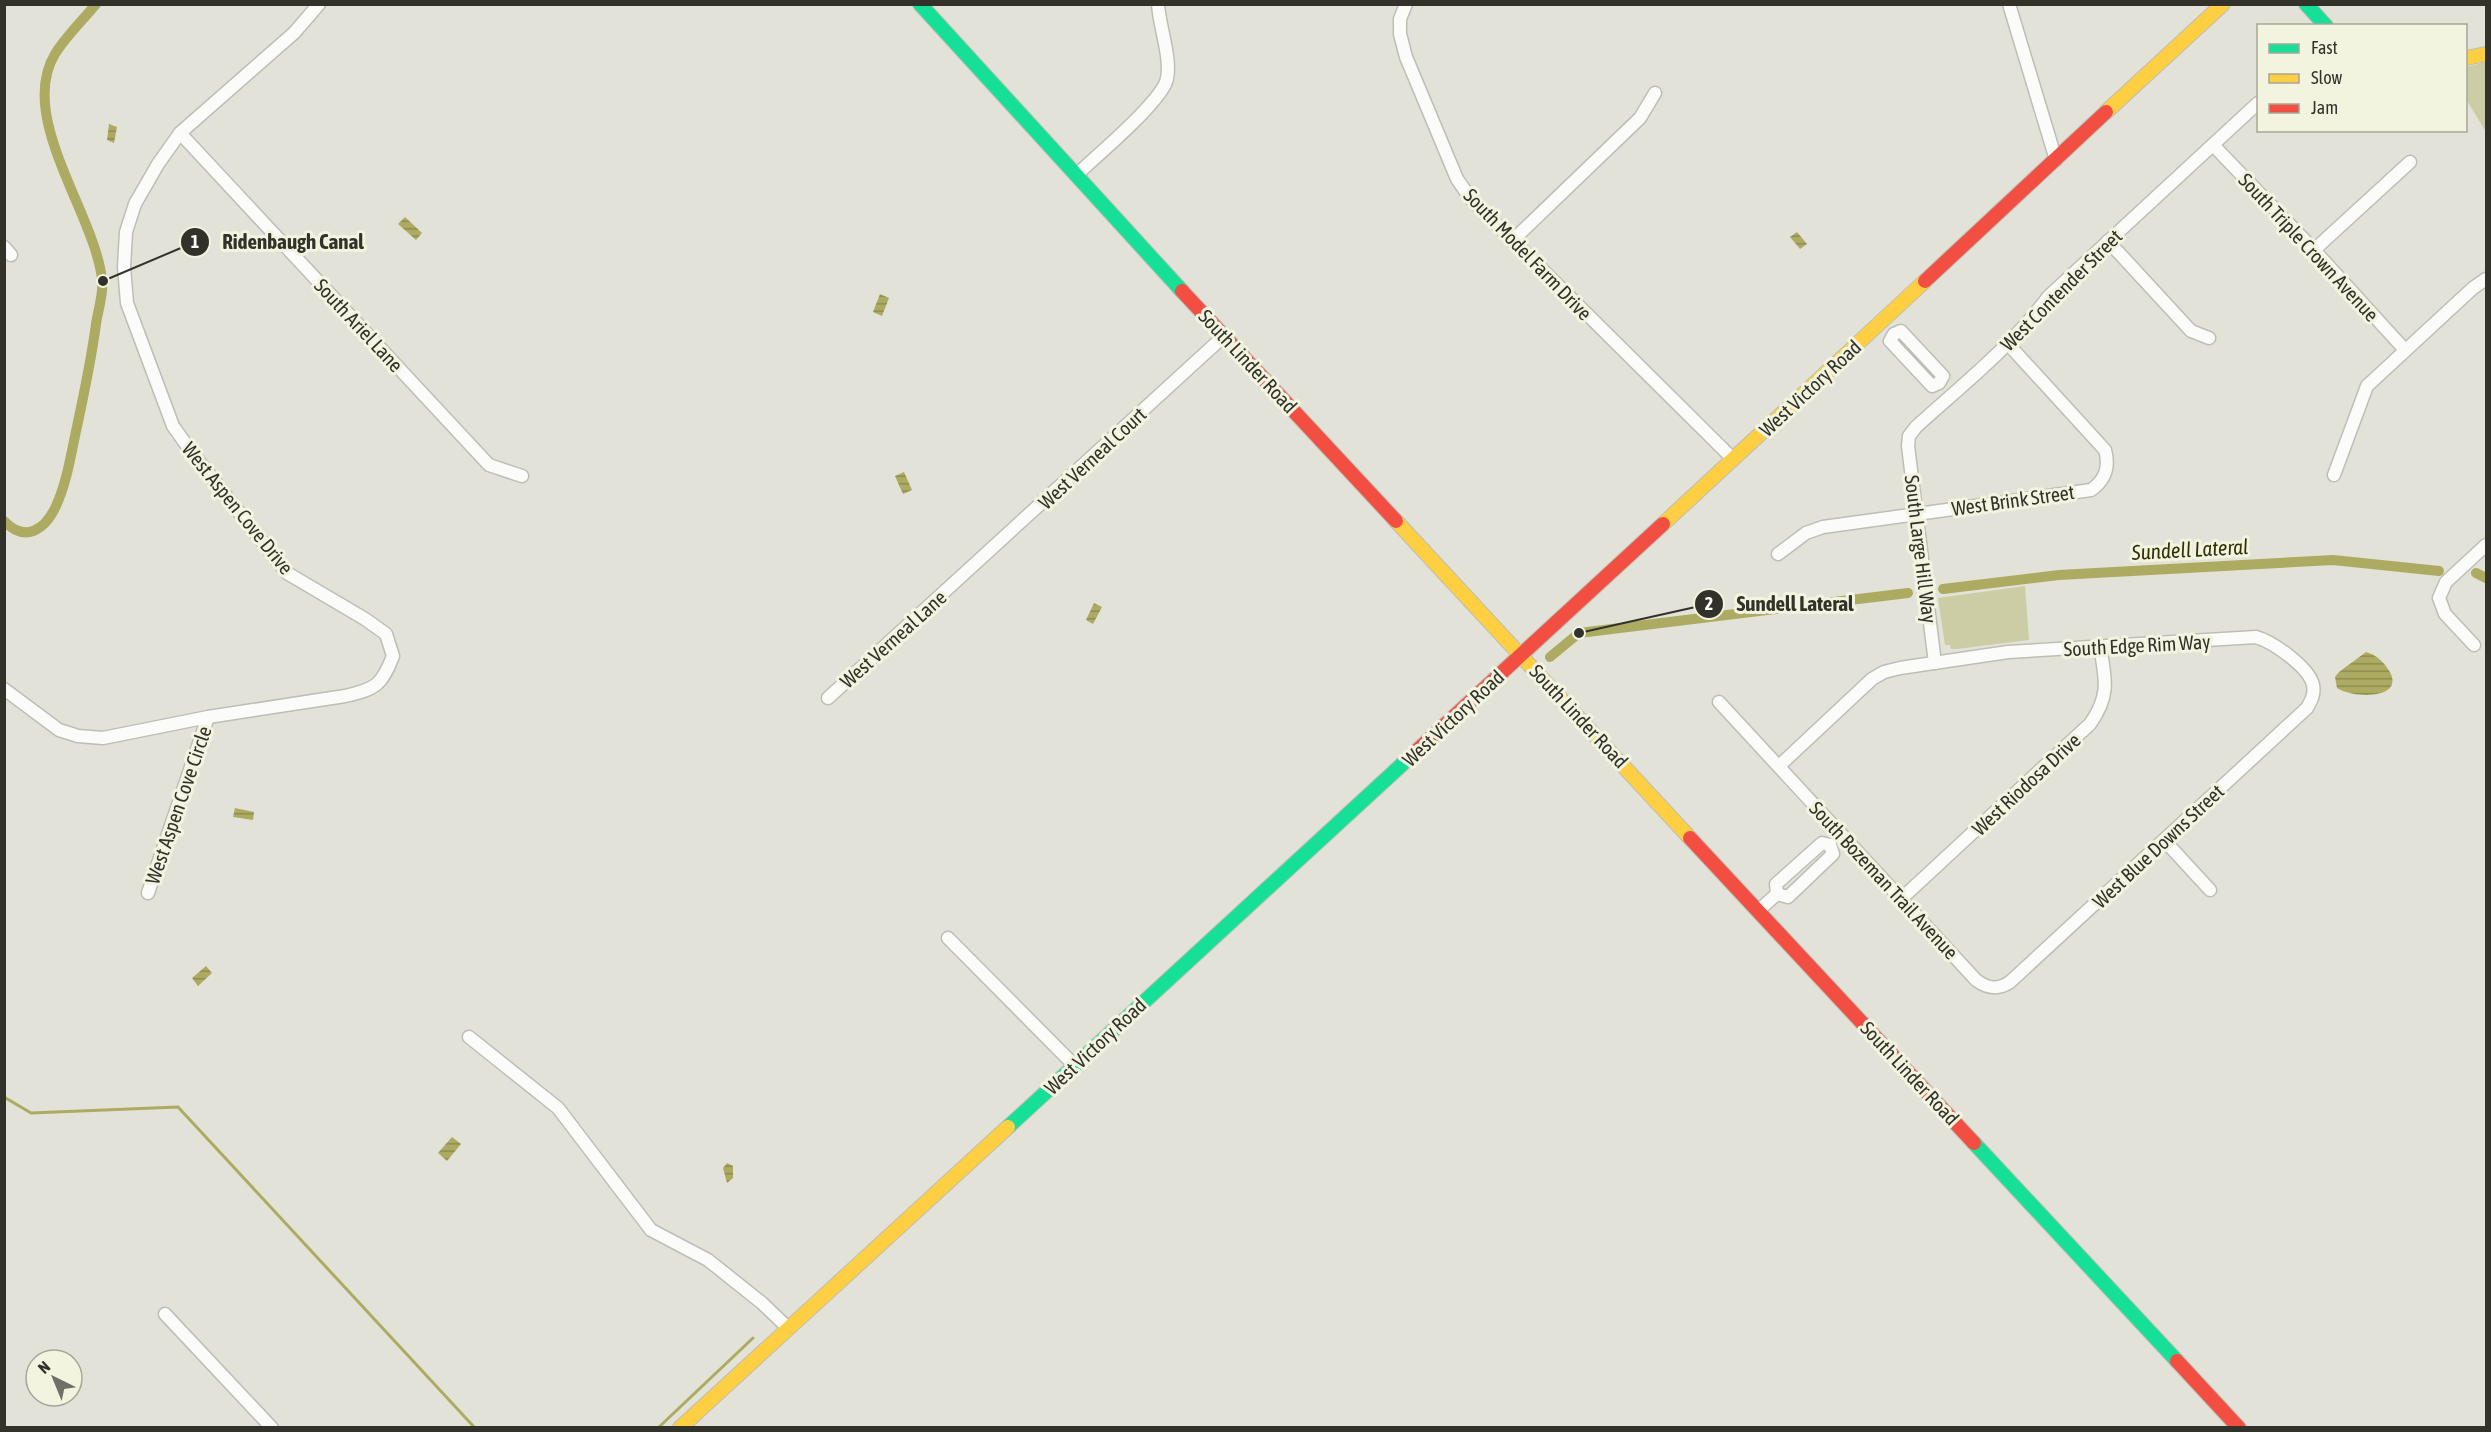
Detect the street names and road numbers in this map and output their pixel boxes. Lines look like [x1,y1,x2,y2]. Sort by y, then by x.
street label: South Triple Crown Avenue [2234,168,2384,326]
street label: South Model Farm Drive [1459,183,1597,325]
street label: West Contender Street [1996,224,2127,355]
street label: South Ariel Lane [310,274,408,376]
street label: South Linder Road [1194,304,1302,418]
street label: West Victory Road [1754,335,1866,441]
street label: West Verneal Court [1034,402,1151,514]
street label: West Aspen Cove Drive [178,437,298,579]
street label: South Large Hill Way [1901,474,1941,624]
street label: West Brink Street [1950,480,2076,520]
street label: West Verneal Lane [835,585,951,693]
street label: South Edge Rim Way [2063,630,2211,660]
street label: South Linder Road [1525,659,1633,773]
street label: West Victory Road [1397,665,1509,771]
street label: West Aspen Cove Circle [140,723,216,887]
street label: West Riodosa Drive [1967,728,2085,840]
street label: West Blue Downs Street [2088,779,2228,913]
street label: South Bozeman Trail Avenue [1805,796,1963,964]
street label: West Victory Road [1039,993,1151,1099]
street label: South Linder Road [1856,1016,1964,1130]

